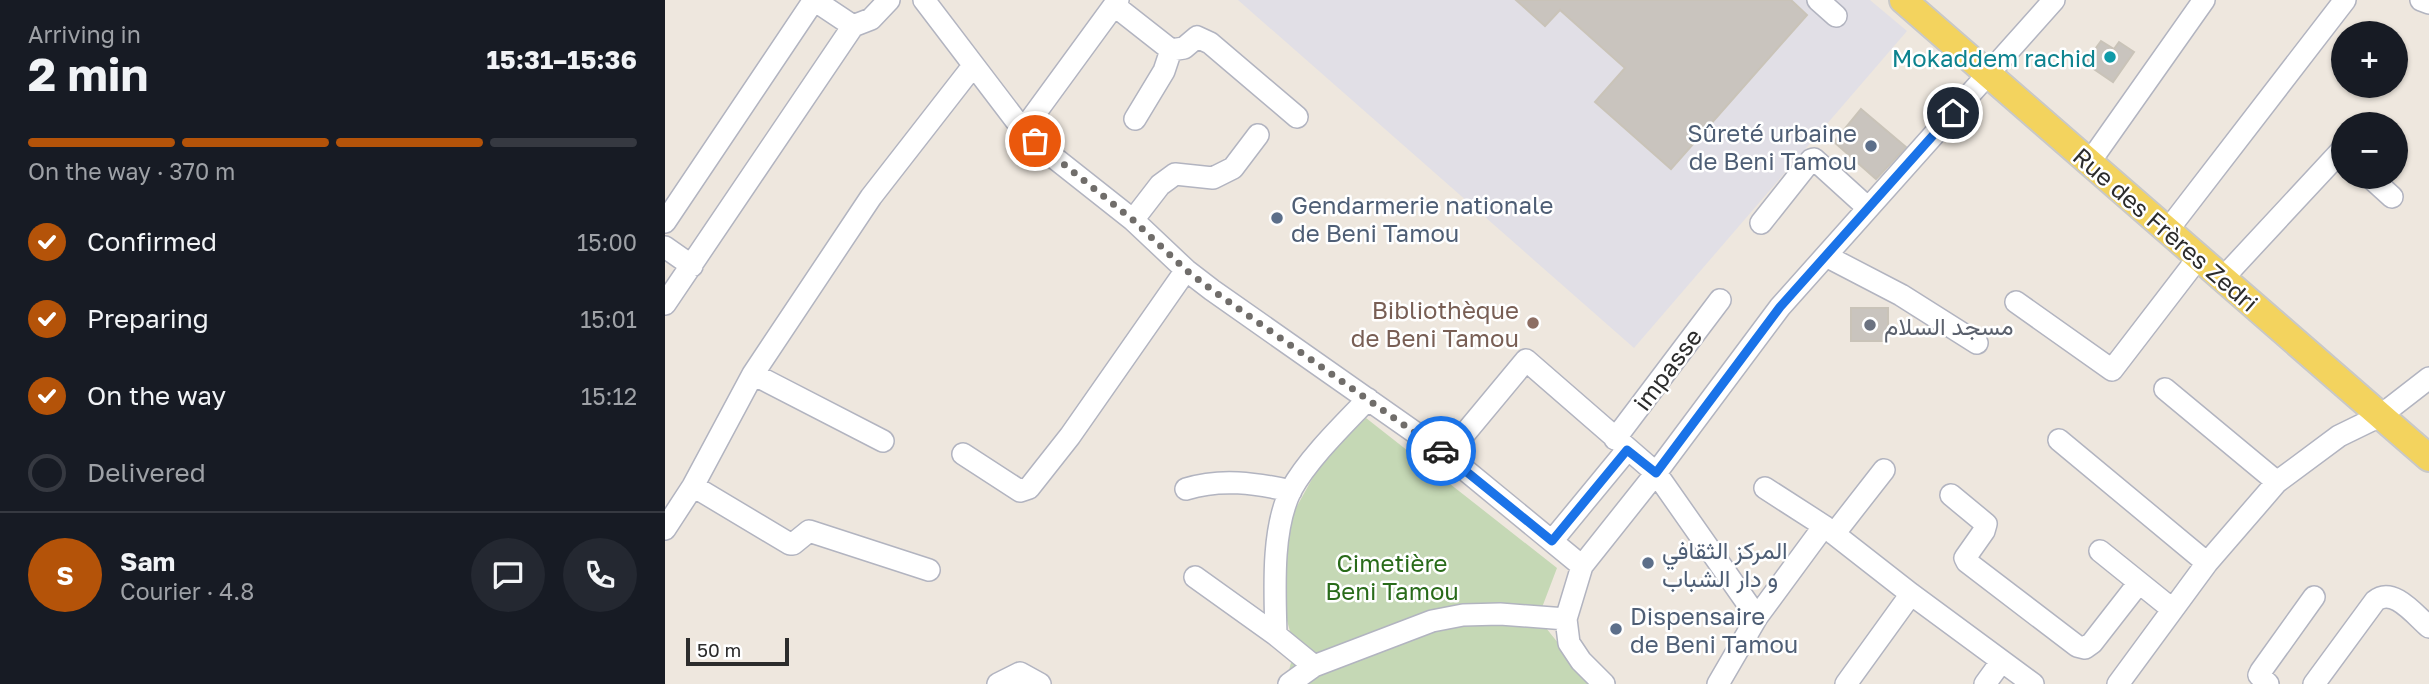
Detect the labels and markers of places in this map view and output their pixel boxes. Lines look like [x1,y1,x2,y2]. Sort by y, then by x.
place label: Mokaddem rachid [1892,43,2096,72]
marker: Mokaddem rachid [2102,49,2118,65]
pin [1923,83,1983,143]
pin [1005,111,1065,171]
place label: Sûreté urbaine de Beni Tamou [1687,118,1857,175]
marker: Sûreté urbaine de Beni Tamou [1863,138,1879,154]
place label: Gendarmerie nationale de Beni Tamou [1291,190,1553,247]
marker: Gendarmerie nationale de Beni Tamou [1269,210,1285,226]
place label: Bibliothèque de Beni Tamou [1351,295,1519,352]
place label: مسجد السلام [1884,311,2014,343]
marker: Bibliothèque de Beni Tamou [1525,315,1541,331]
marker: مسجد السلام [1862,317,1878,333]
place label: المركز الثقافي و دار الشباب [1662,535,1788,594]
marker: المركز الثقافي و دار الشباب [1640,555,1656,571]
place label: Dispensaire de Beni Tamou [1630,601,1798,658]
marker: Dispensaire de Beni Tamou [1608,621,1624,637]

